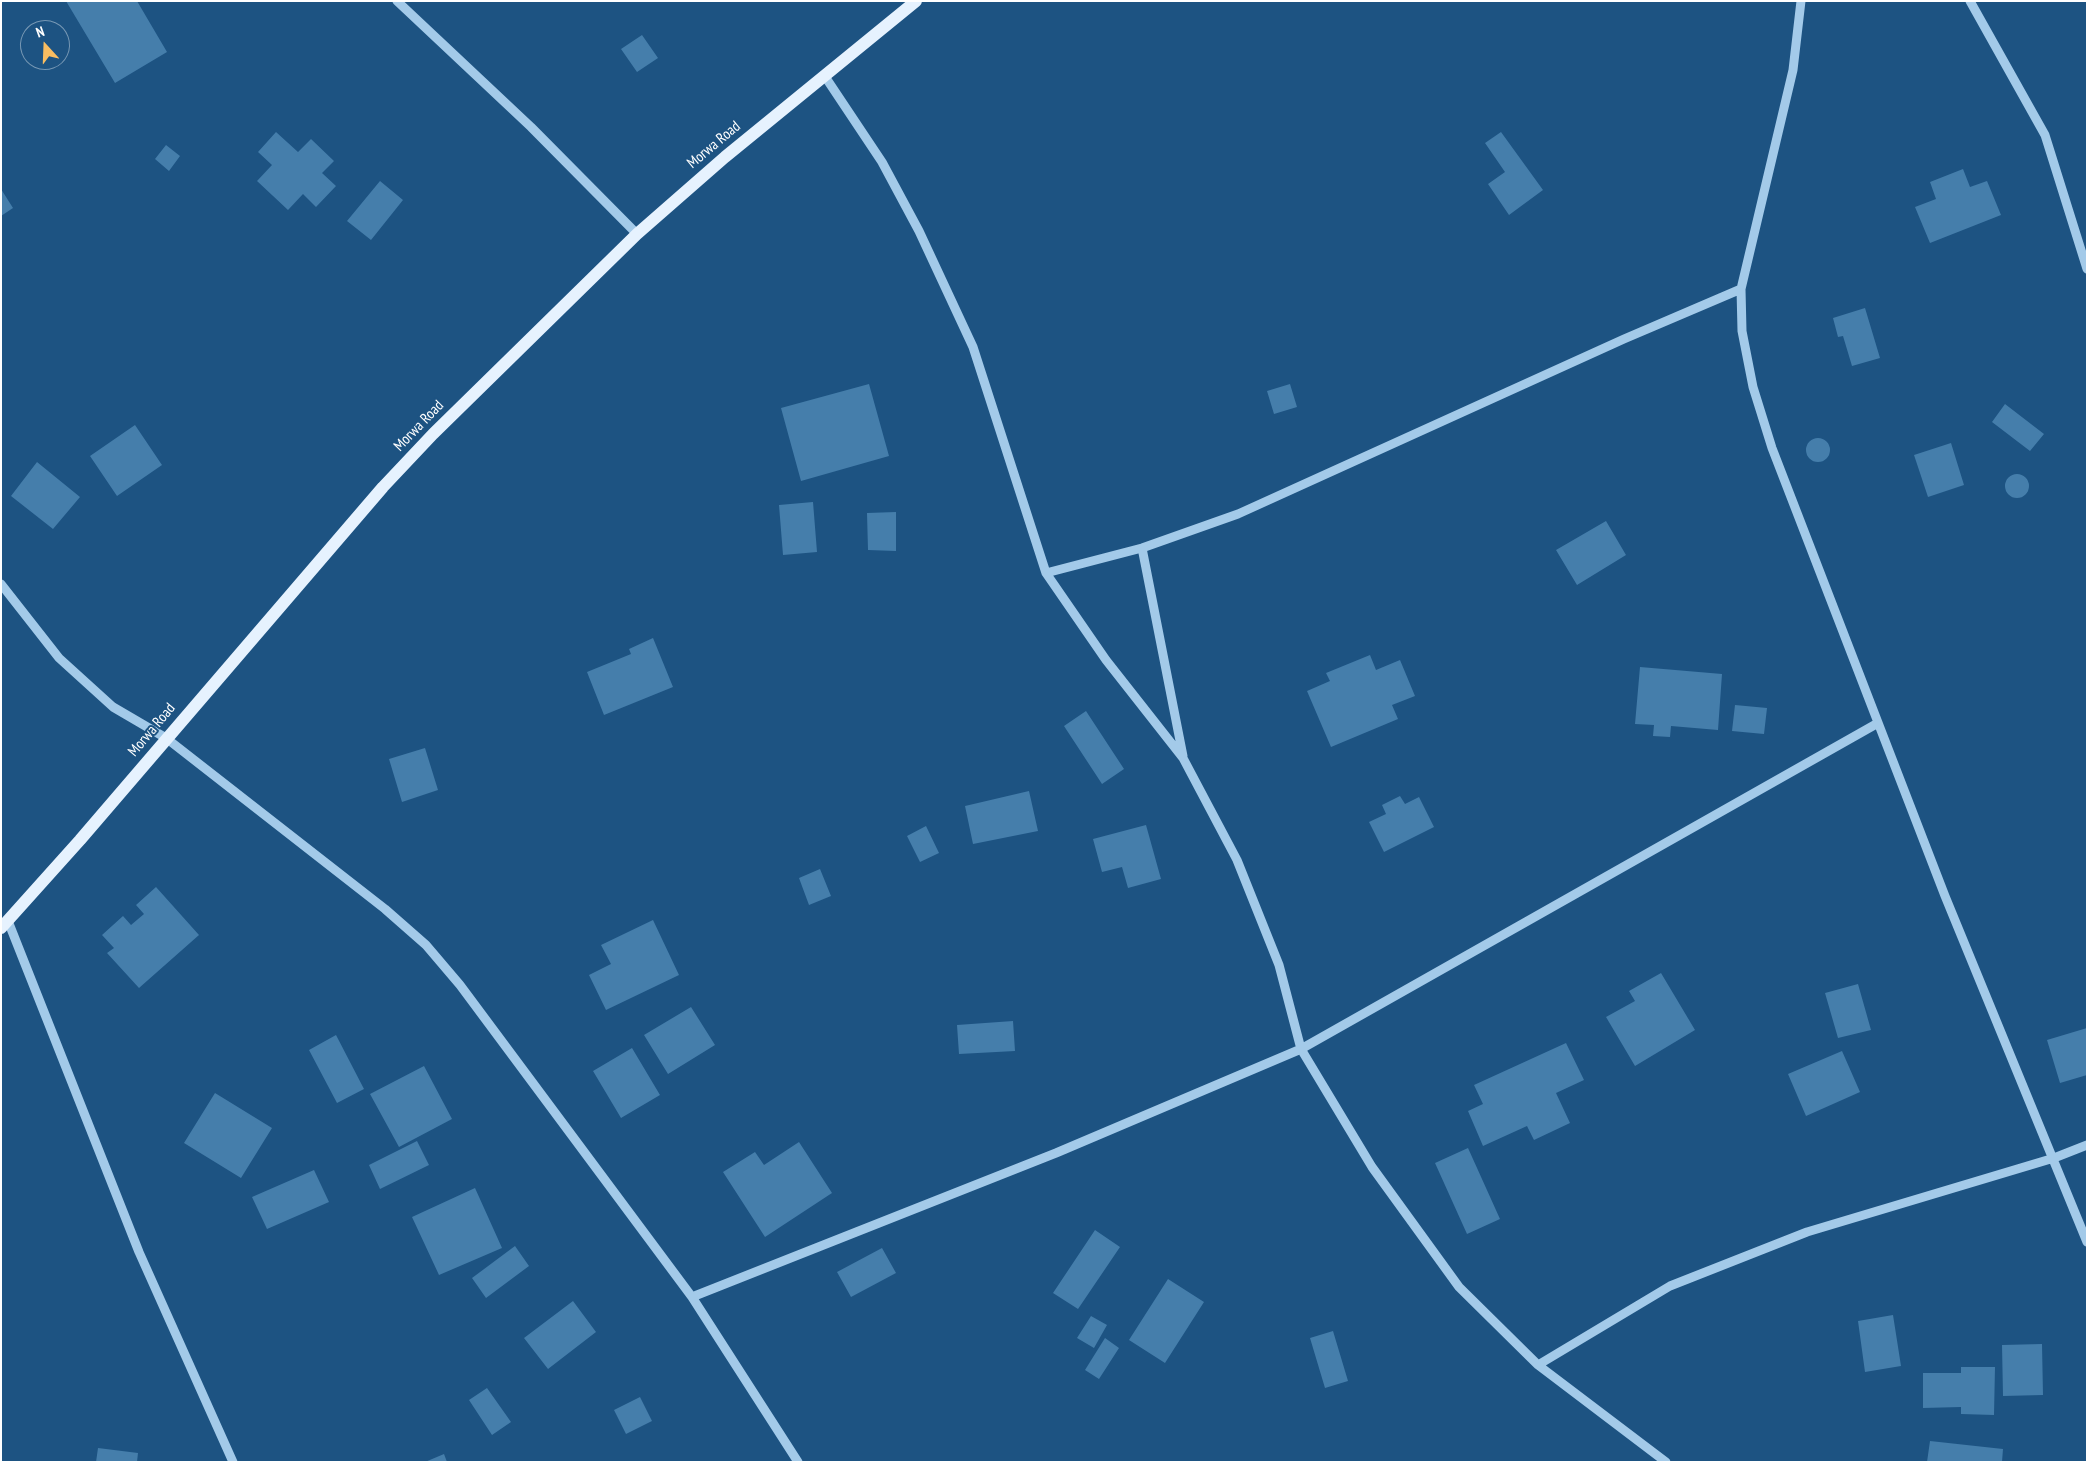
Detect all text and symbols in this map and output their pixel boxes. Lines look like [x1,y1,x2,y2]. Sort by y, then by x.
north arrow [20,20,70,70]
text: N [34,22,47,42]
street label: Morwa Road [684,118,744,172]
street label: Morwa Road [390,397,448,455]
street label: Morwa Road [125,700,179,760]

